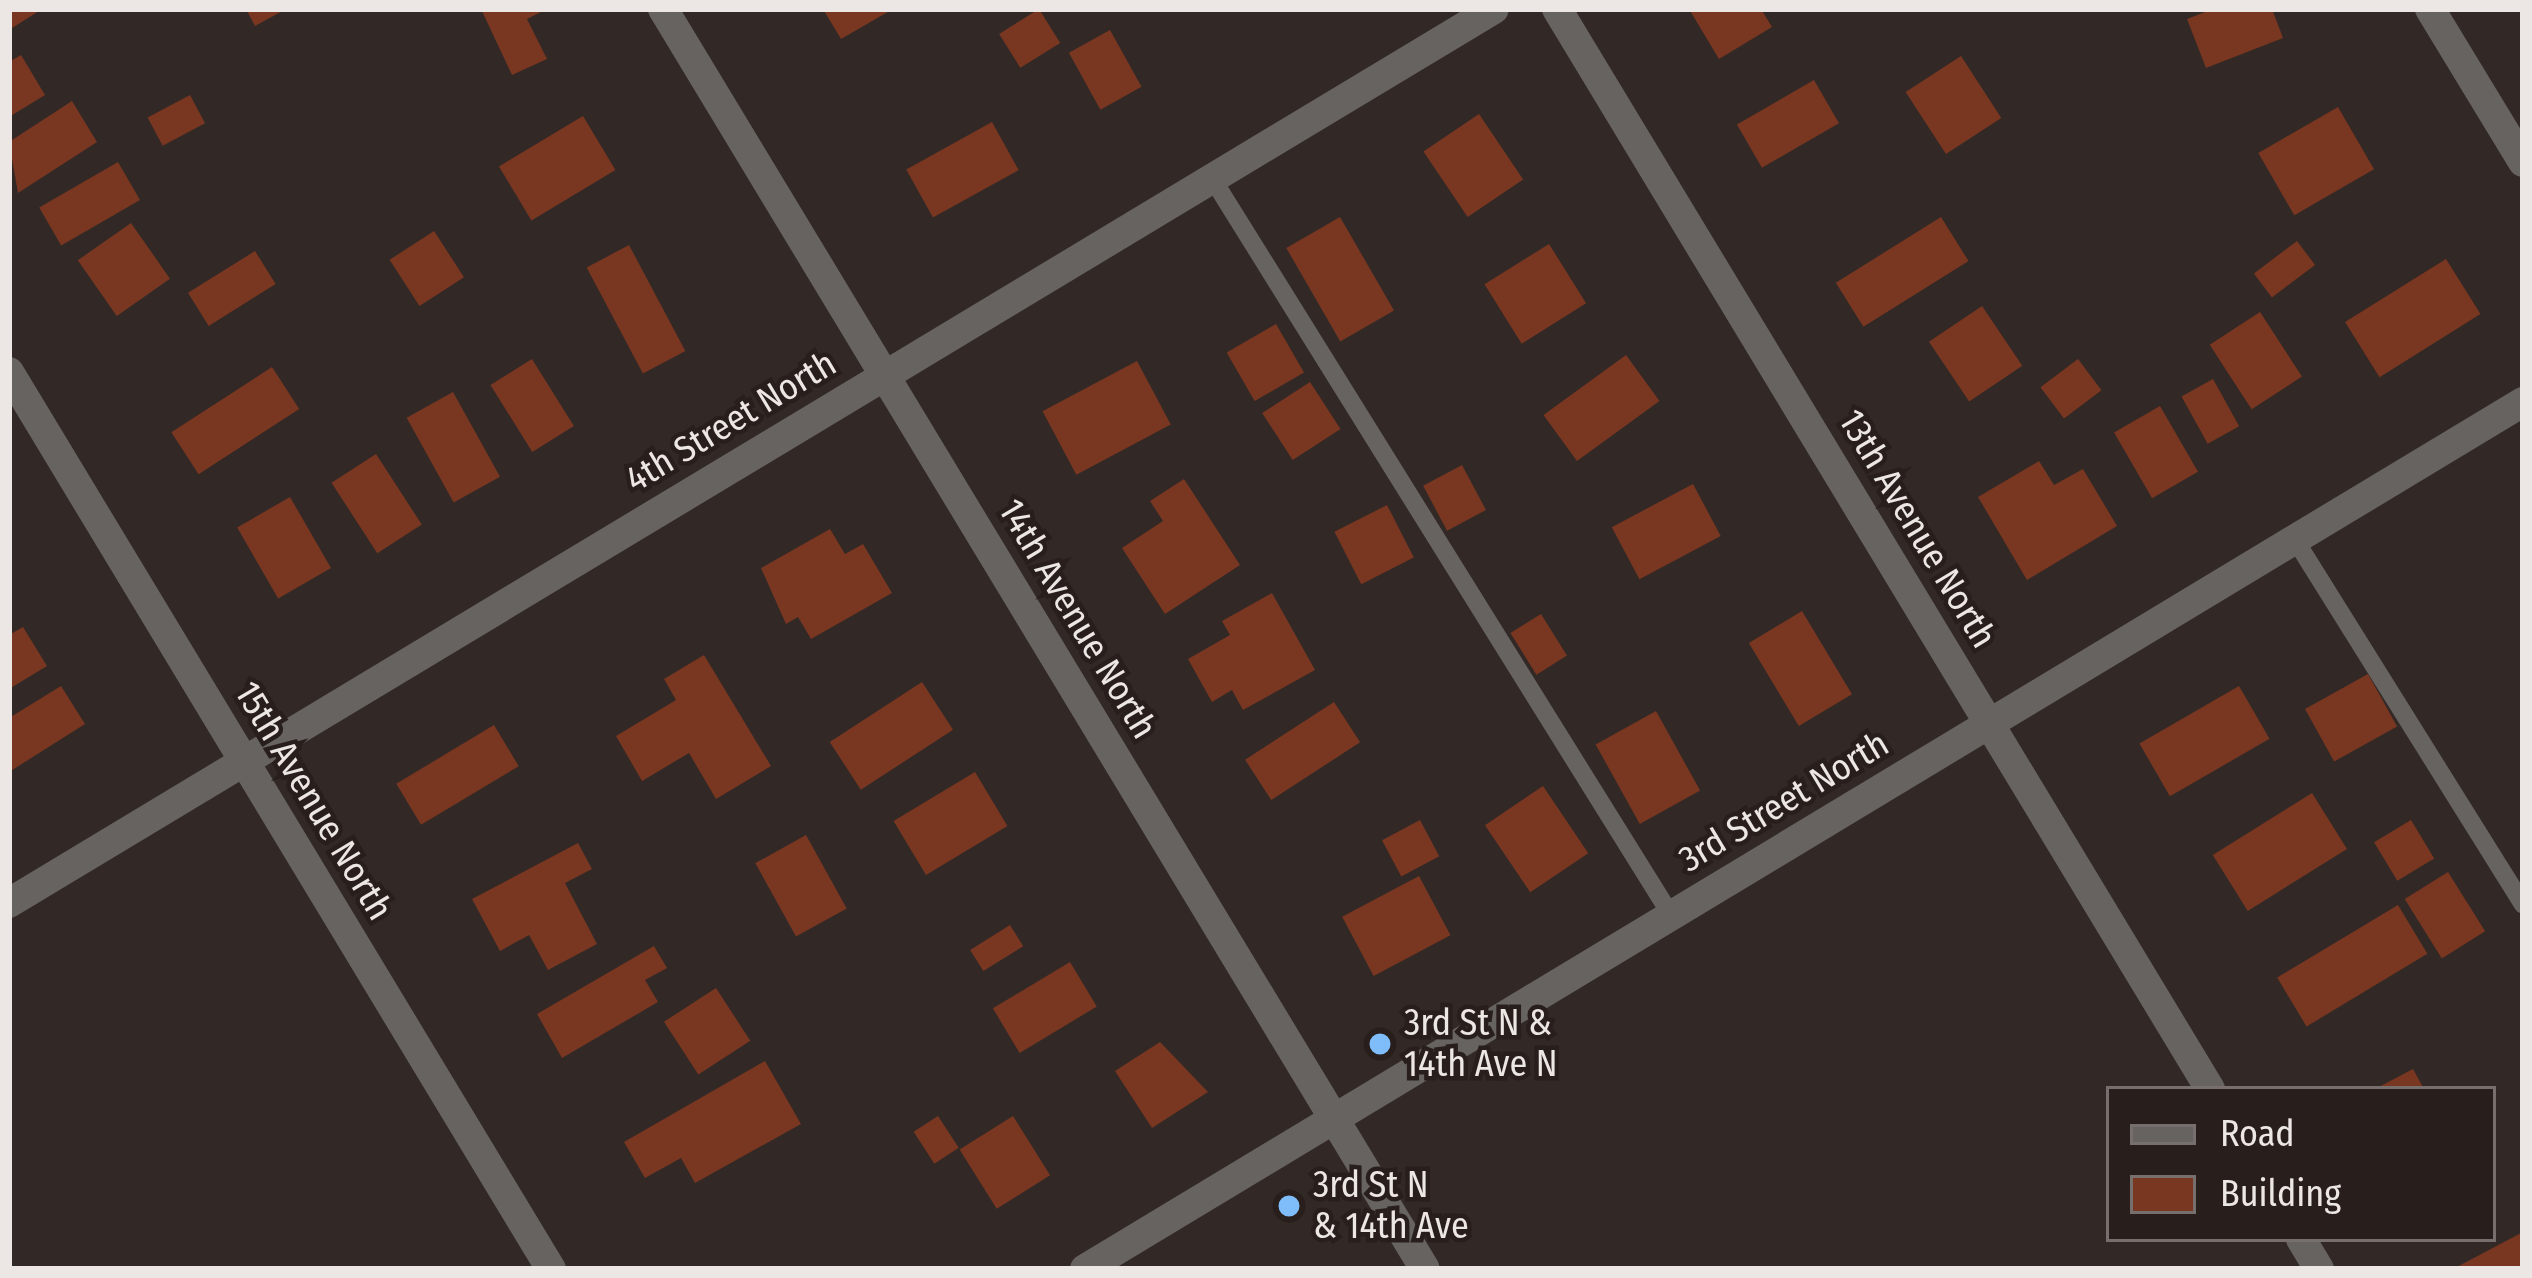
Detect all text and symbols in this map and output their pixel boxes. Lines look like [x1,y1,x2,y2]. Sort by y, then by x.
street label: 4th Street North [618,342,844,502]
street label: 13th Avenue North [1829,402,2005,656]
street label: 14th Avenue North [989,492,1165,746]
street label: 15th Avenue North [225,674,401,928]
street label: 3rd Street North [1671,723,1897,881]
place label: 3rd St N & 14th Ave N [1404,1001,1558,1086]
marker: 3rd St N & 14th Ave N [1367,1031,1393,1057]
legend [2106,1086,2496,1242]
text: Road [2220,1112,2295,1156]
place label: 3rd St N & 14th Ave [1313,1163,1469,1248]
text: Building [2220,1172,2341,1216]
marker: 3rd St N & 14th Ave [1276,1193,1302,1219]

